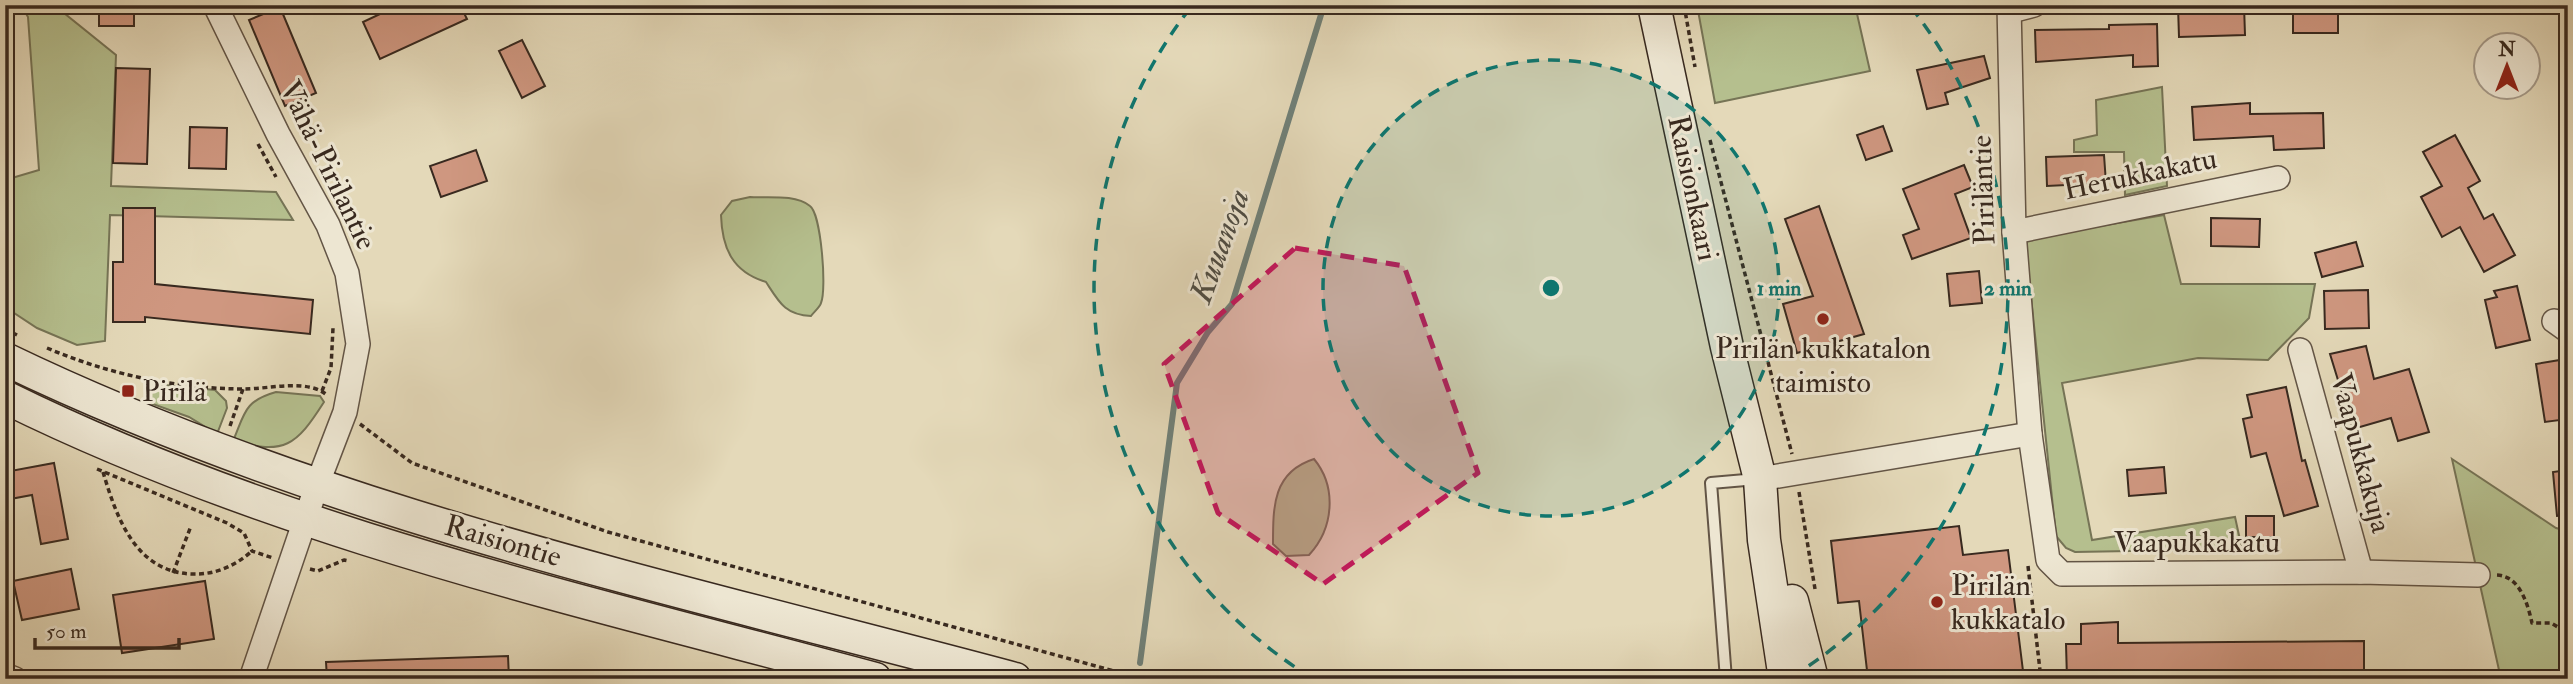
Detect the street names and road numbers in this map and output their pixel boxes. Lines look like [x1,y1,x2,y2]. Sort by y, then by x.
street label: Vähä-Pirilantie [271,74,385,256]
street label: Raisionkaari [1660,112,1726,264]
street label: Piriläntie [1963,134,2003,246]
street label: Herukkakatu [2060,140,2220,208]
street label: Vaapukkakuja [2322,369,2400,537]
street label: Raisiontie [440,507,566,575]
street label: Vaapukkakatu [2114,524,2280,561]

